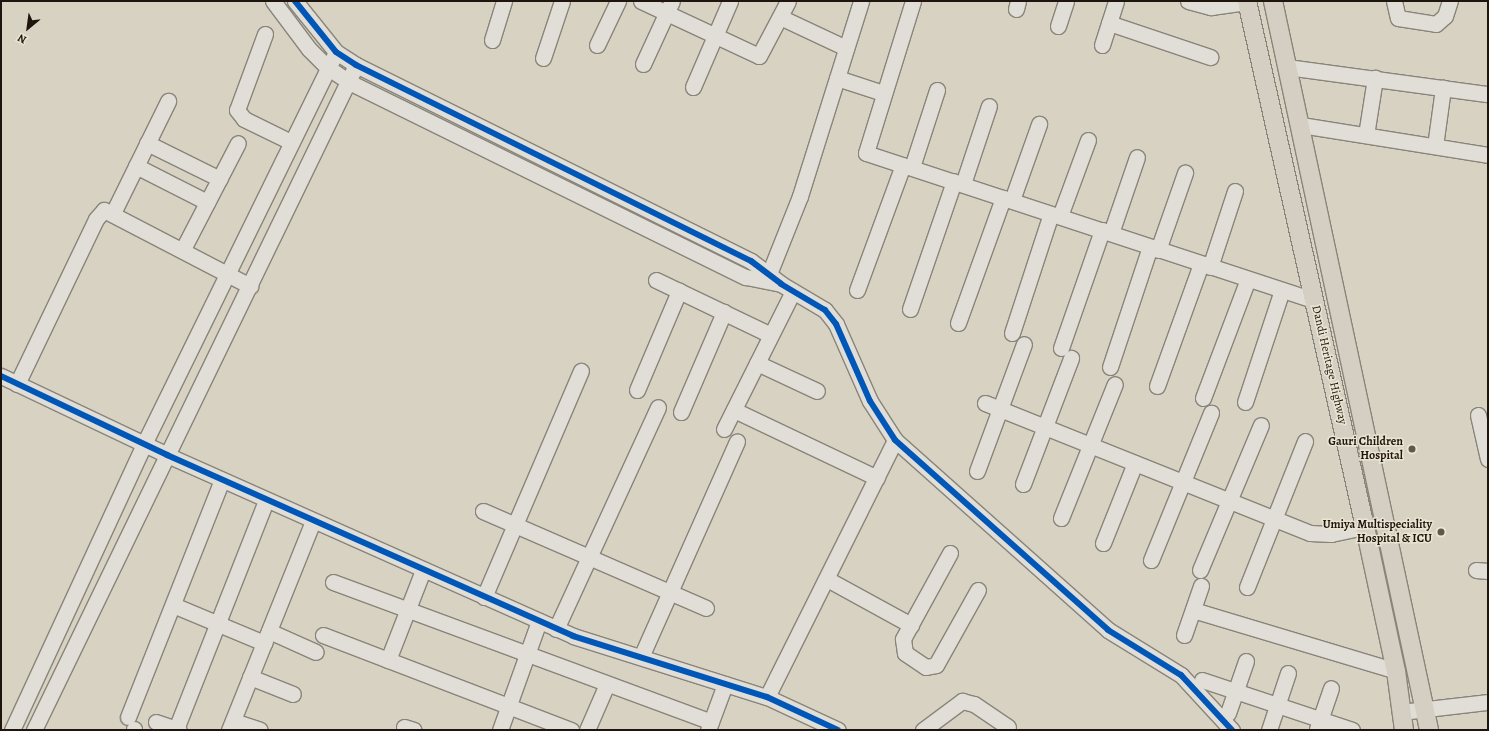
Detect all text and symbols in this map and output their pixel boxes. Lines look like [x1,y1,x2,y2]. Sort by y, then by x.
north arrow [8,8,48,48]
text: N [15,30,29,47]
street label: Dandi Heritage Highway [1308,304,1350,426]
place label: Gauri Children Hospital [1328,435,1403,463]
marker: Gauri Children Hospital [1406,443,1418,455]
place label: Umiya Multispeciality Hospital & ICU [1323,518,1432,546]
marker: Umiya Multispeciality Hospital & ICU [1435,526,1447,538]

